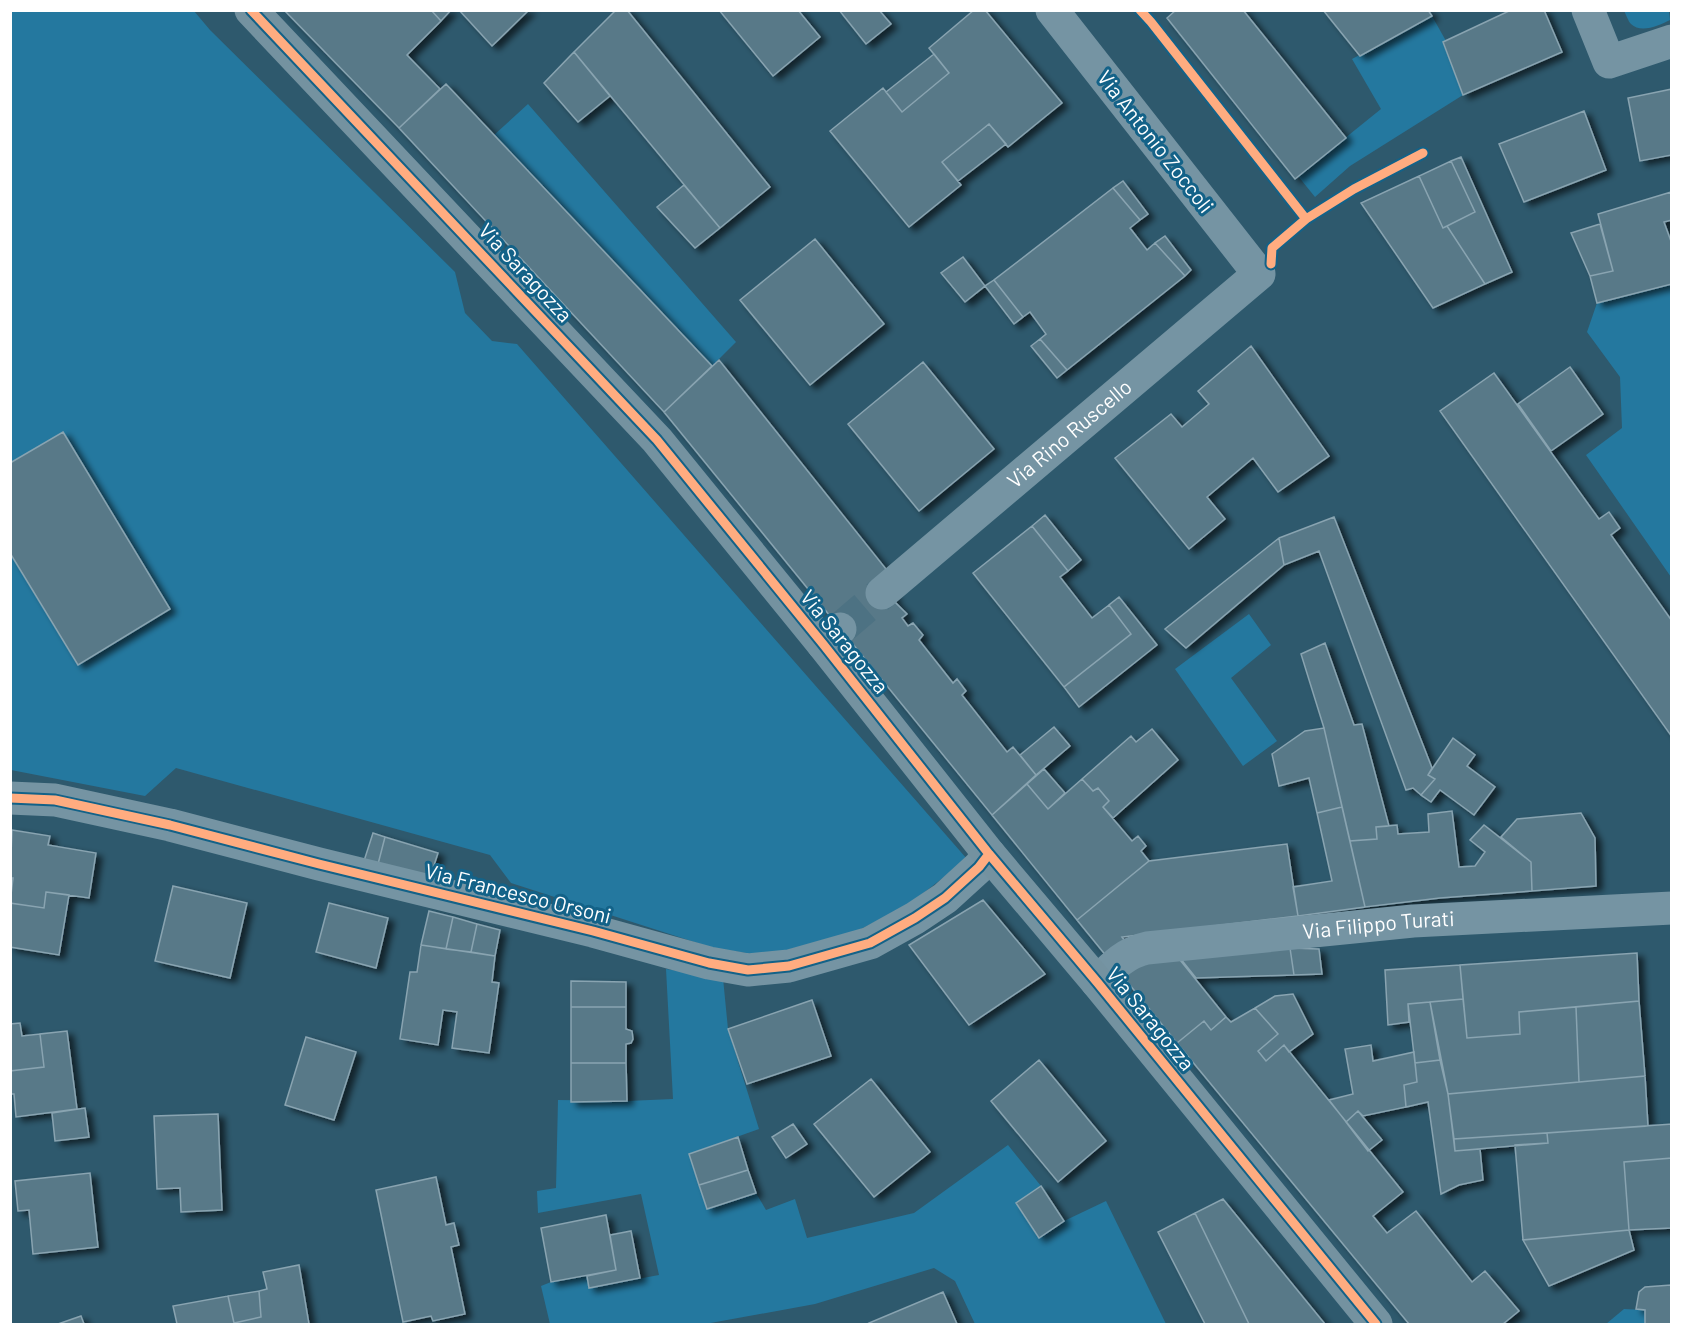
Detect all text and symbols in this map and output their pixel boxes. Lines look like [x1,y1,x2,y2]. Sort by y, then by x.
street label: Via Antonio Zoccoli [1093,65,1220,217]
street label: Via Saragozza [474,217,578,327]
street label: Via Rino Ruscello [1002,373,1136,493]
street label: Via Saragozza [796,584,895,698]
street label: Via Francesco Orsoni [423,857,614,928]
street label: Via Filippo Turati [1301,905,1455,943]
street label: Via Saragozza [1102,961,1201,1075]

